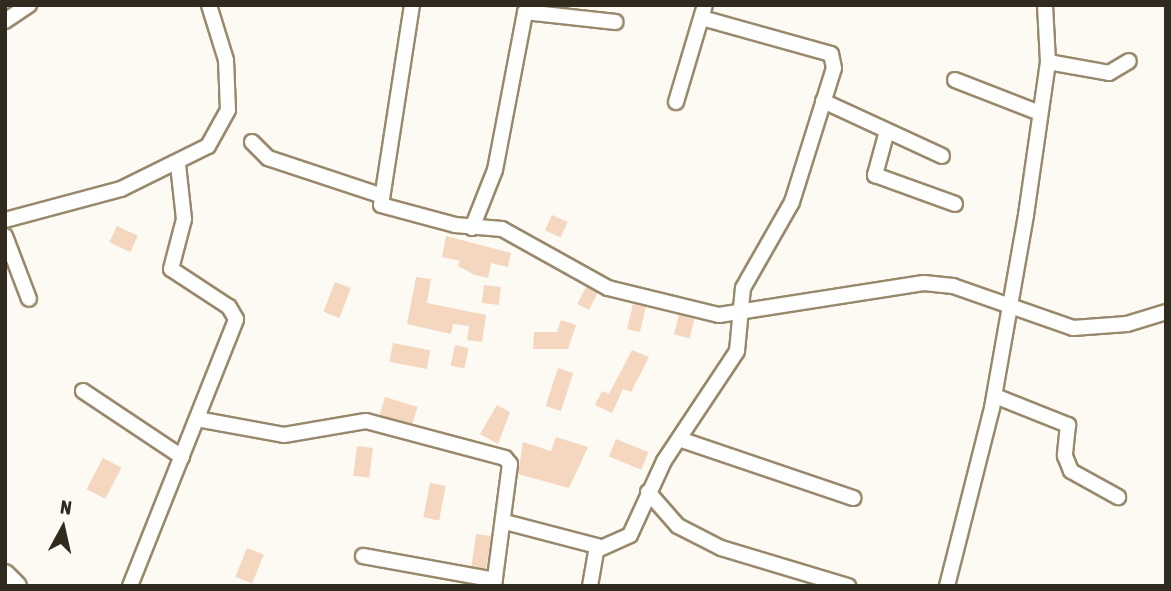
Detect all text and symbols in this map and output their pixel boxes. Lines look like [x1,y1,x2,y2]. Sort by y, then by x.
north arrow [28,493,98,563]
text: N [59,496,73,519]

